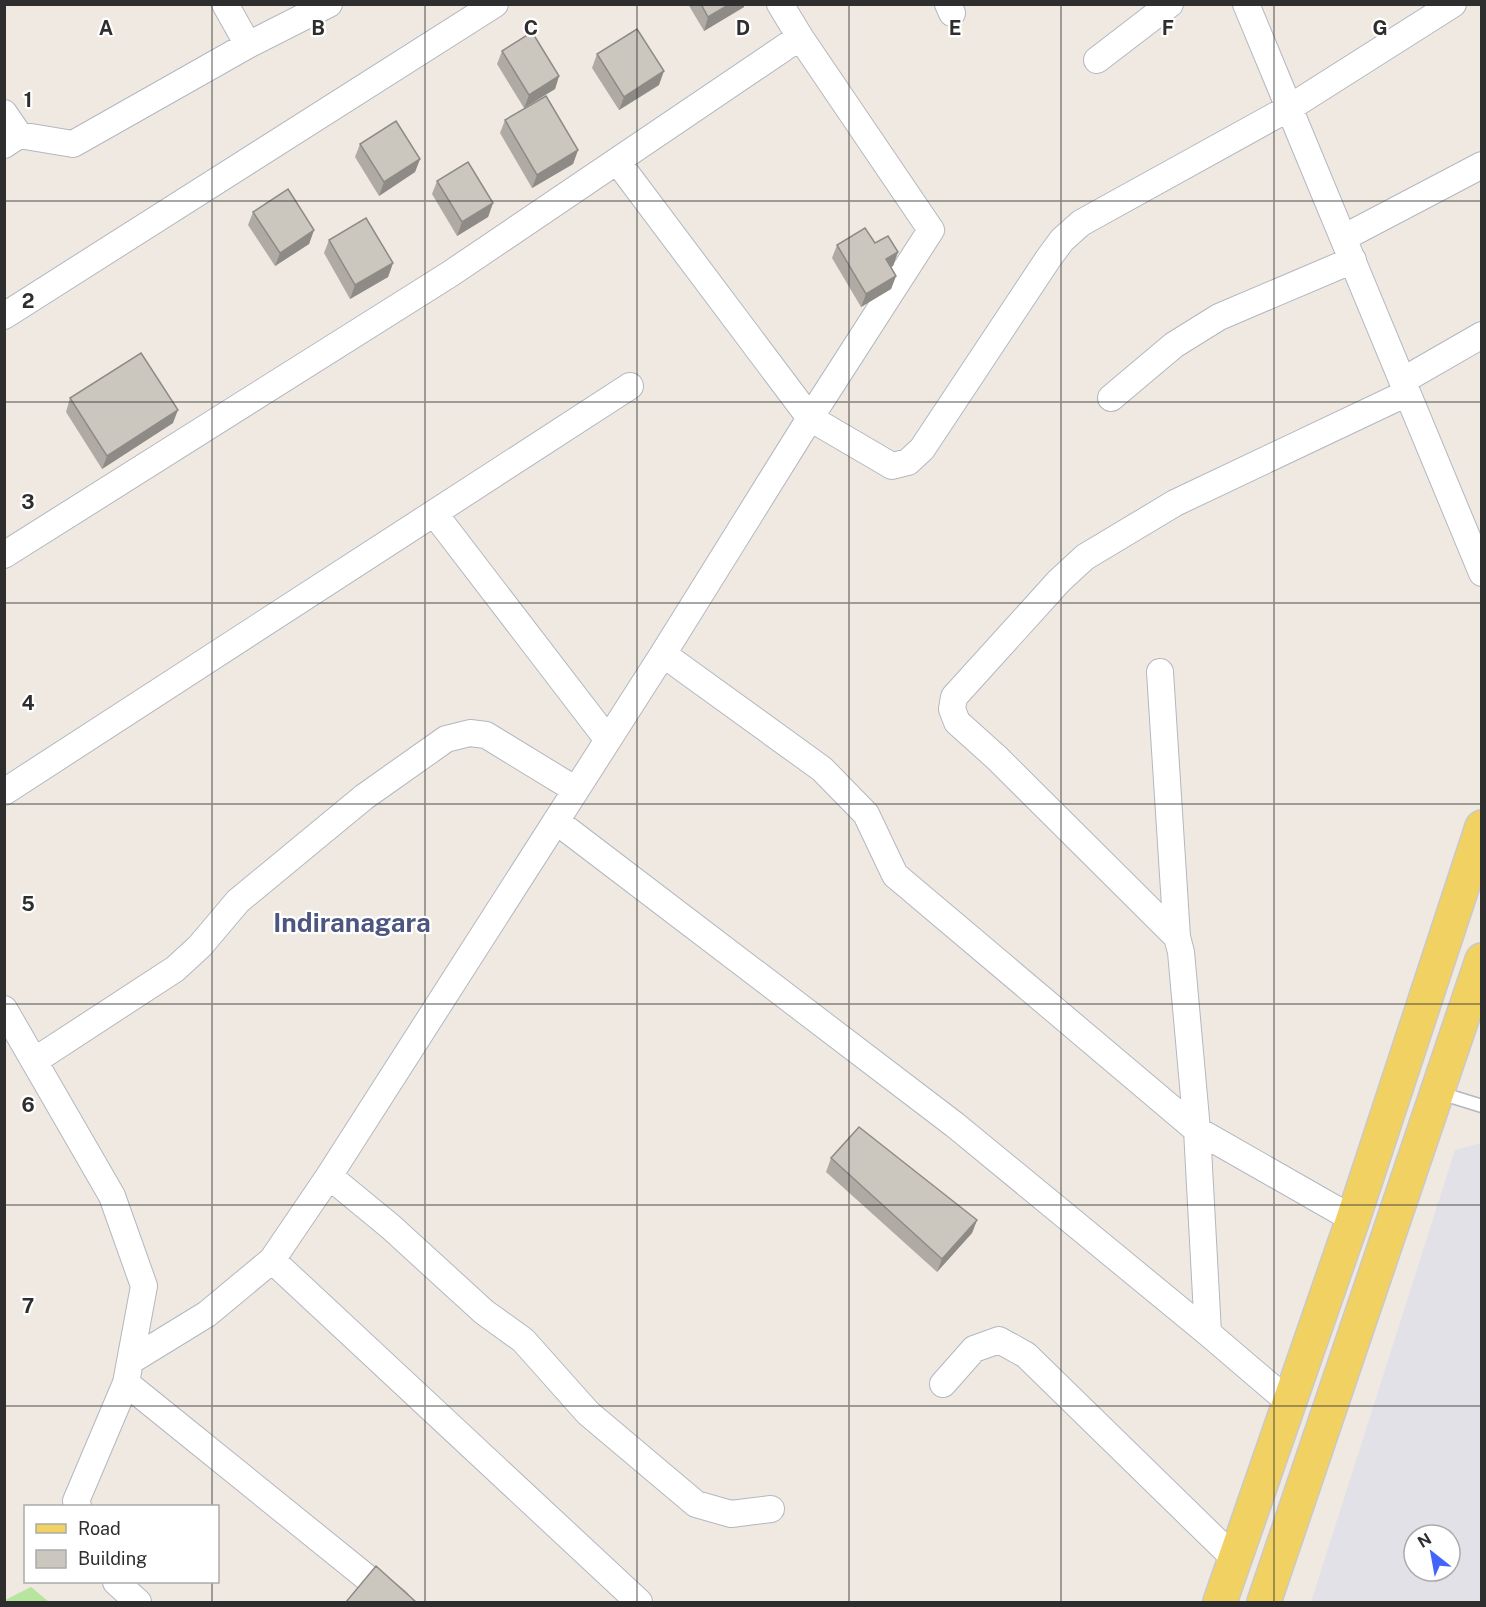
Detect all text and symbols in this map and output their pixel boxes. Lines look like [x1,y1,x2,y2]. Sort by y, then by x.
text: A [99,16,113,40]
text: B [311,16,325,40]
text: C [524,16,538,40]
text: D [736,16,750,40]
text: E [949,16,961,40]
text: F [1162,16,1174,40]
text: G [1372,16,1388,40]
text: 1 [24,88,32,112]
text: 2 [22,289,34,313]
text: 3 [21,490,35,514]
text: 4 [21,691,35,715]
text: 5 [21,892,35,916]
district label: Indiranagara [273,907,431,938]
text: 6 [21,1093,35,1117]
text: 7 [22,1294,34,1318]
legend [24,1505,219,1583]
text: Road [78,1518,121,1539]
north arrow [1402,1523,1462,1583]
text: N [1414,1529,1435,1552]
text: Building [78,1548,147,1569]

